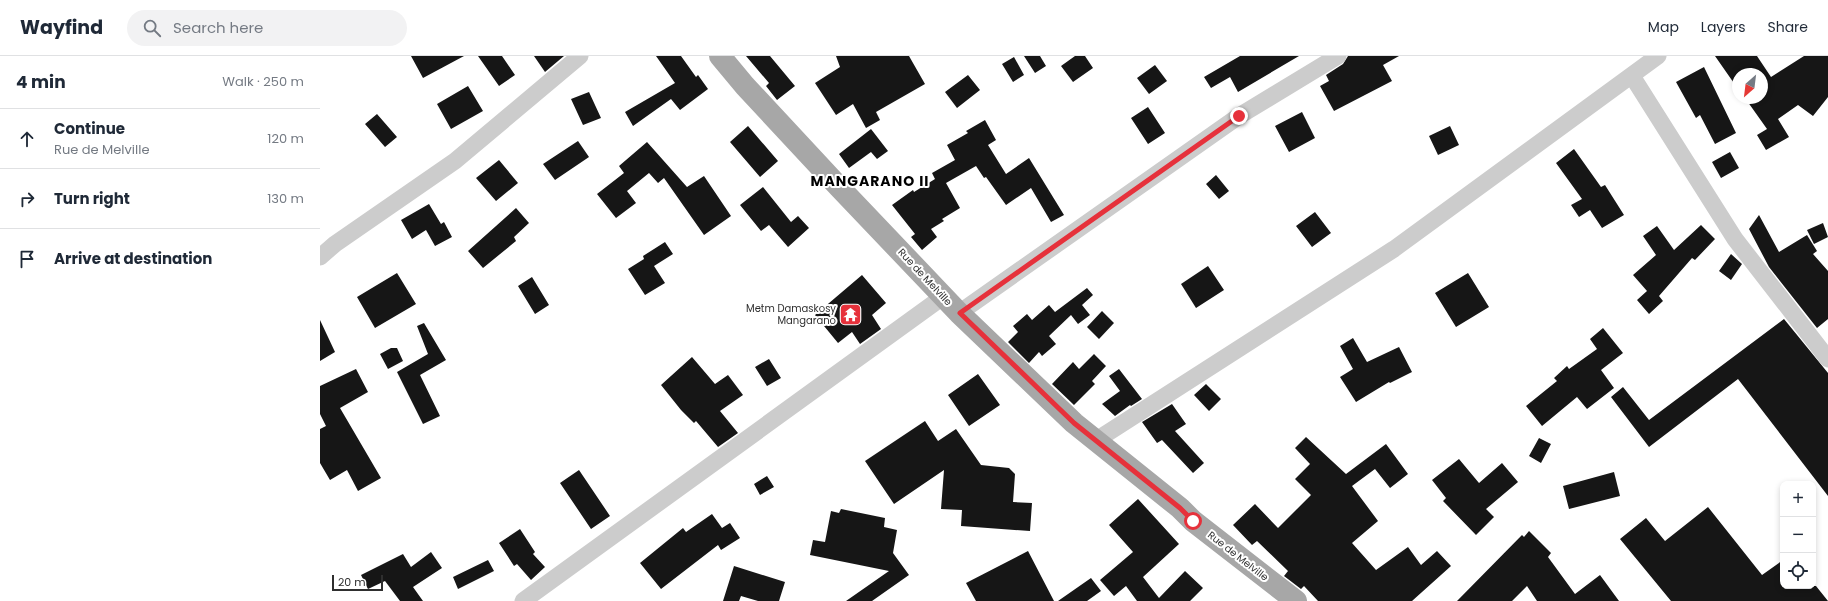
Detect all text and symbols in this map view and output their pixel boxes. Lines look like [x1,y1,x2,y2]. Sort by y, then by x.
search box [127,10,407,46]
text: Wayfind [20,14,103,41]
icon: search [141,17,163,39]
text: Search here [173,17,263,38]
text: Map [1648,17,1679,37]
text: Layers [1701,17,1745,37]
text: Share [1767,17,1808,37]
north arrow [1732,68,1768,104]
text: 4 min [16,70,66,94]
text: Walk · 250 m [222,72,304,91]
route end [1230,107,1248,125]
text: Continue [54,118,125,139]
icon: ahead [16,128,38,150]
text: 120 m [267,129,304,148]
text: Rue de Melville [54,140,149,159]
district label: MANGARANO II [811,171,929,191]
icon: right [16,188,38,210]
text: Turn right [54,188,130,209]
text: 130 m [267,189,304,208]
street label: Rue de Melville [894,245,956,309]
icon: arrive [16,248,38,270]
text: Arrive at destination [54,248,212,269]
place label: Metm Damaskosy Mangarano [746,301,836,328]
temple icon: Metm Damaskosy Mangarano [838,301,864,327]
map controls [1780,481,1816,589]
button: + [1780,481,1816,517]
route start [1184,512,1202,530]
button: − [1780,517,1816,553]
street label: Rue de Melville [1204,527,1272,585]
button: locate [1780,553,1816,589]
scale bar [332,573,383,592]
text: 20 m [338,574,366,590]

